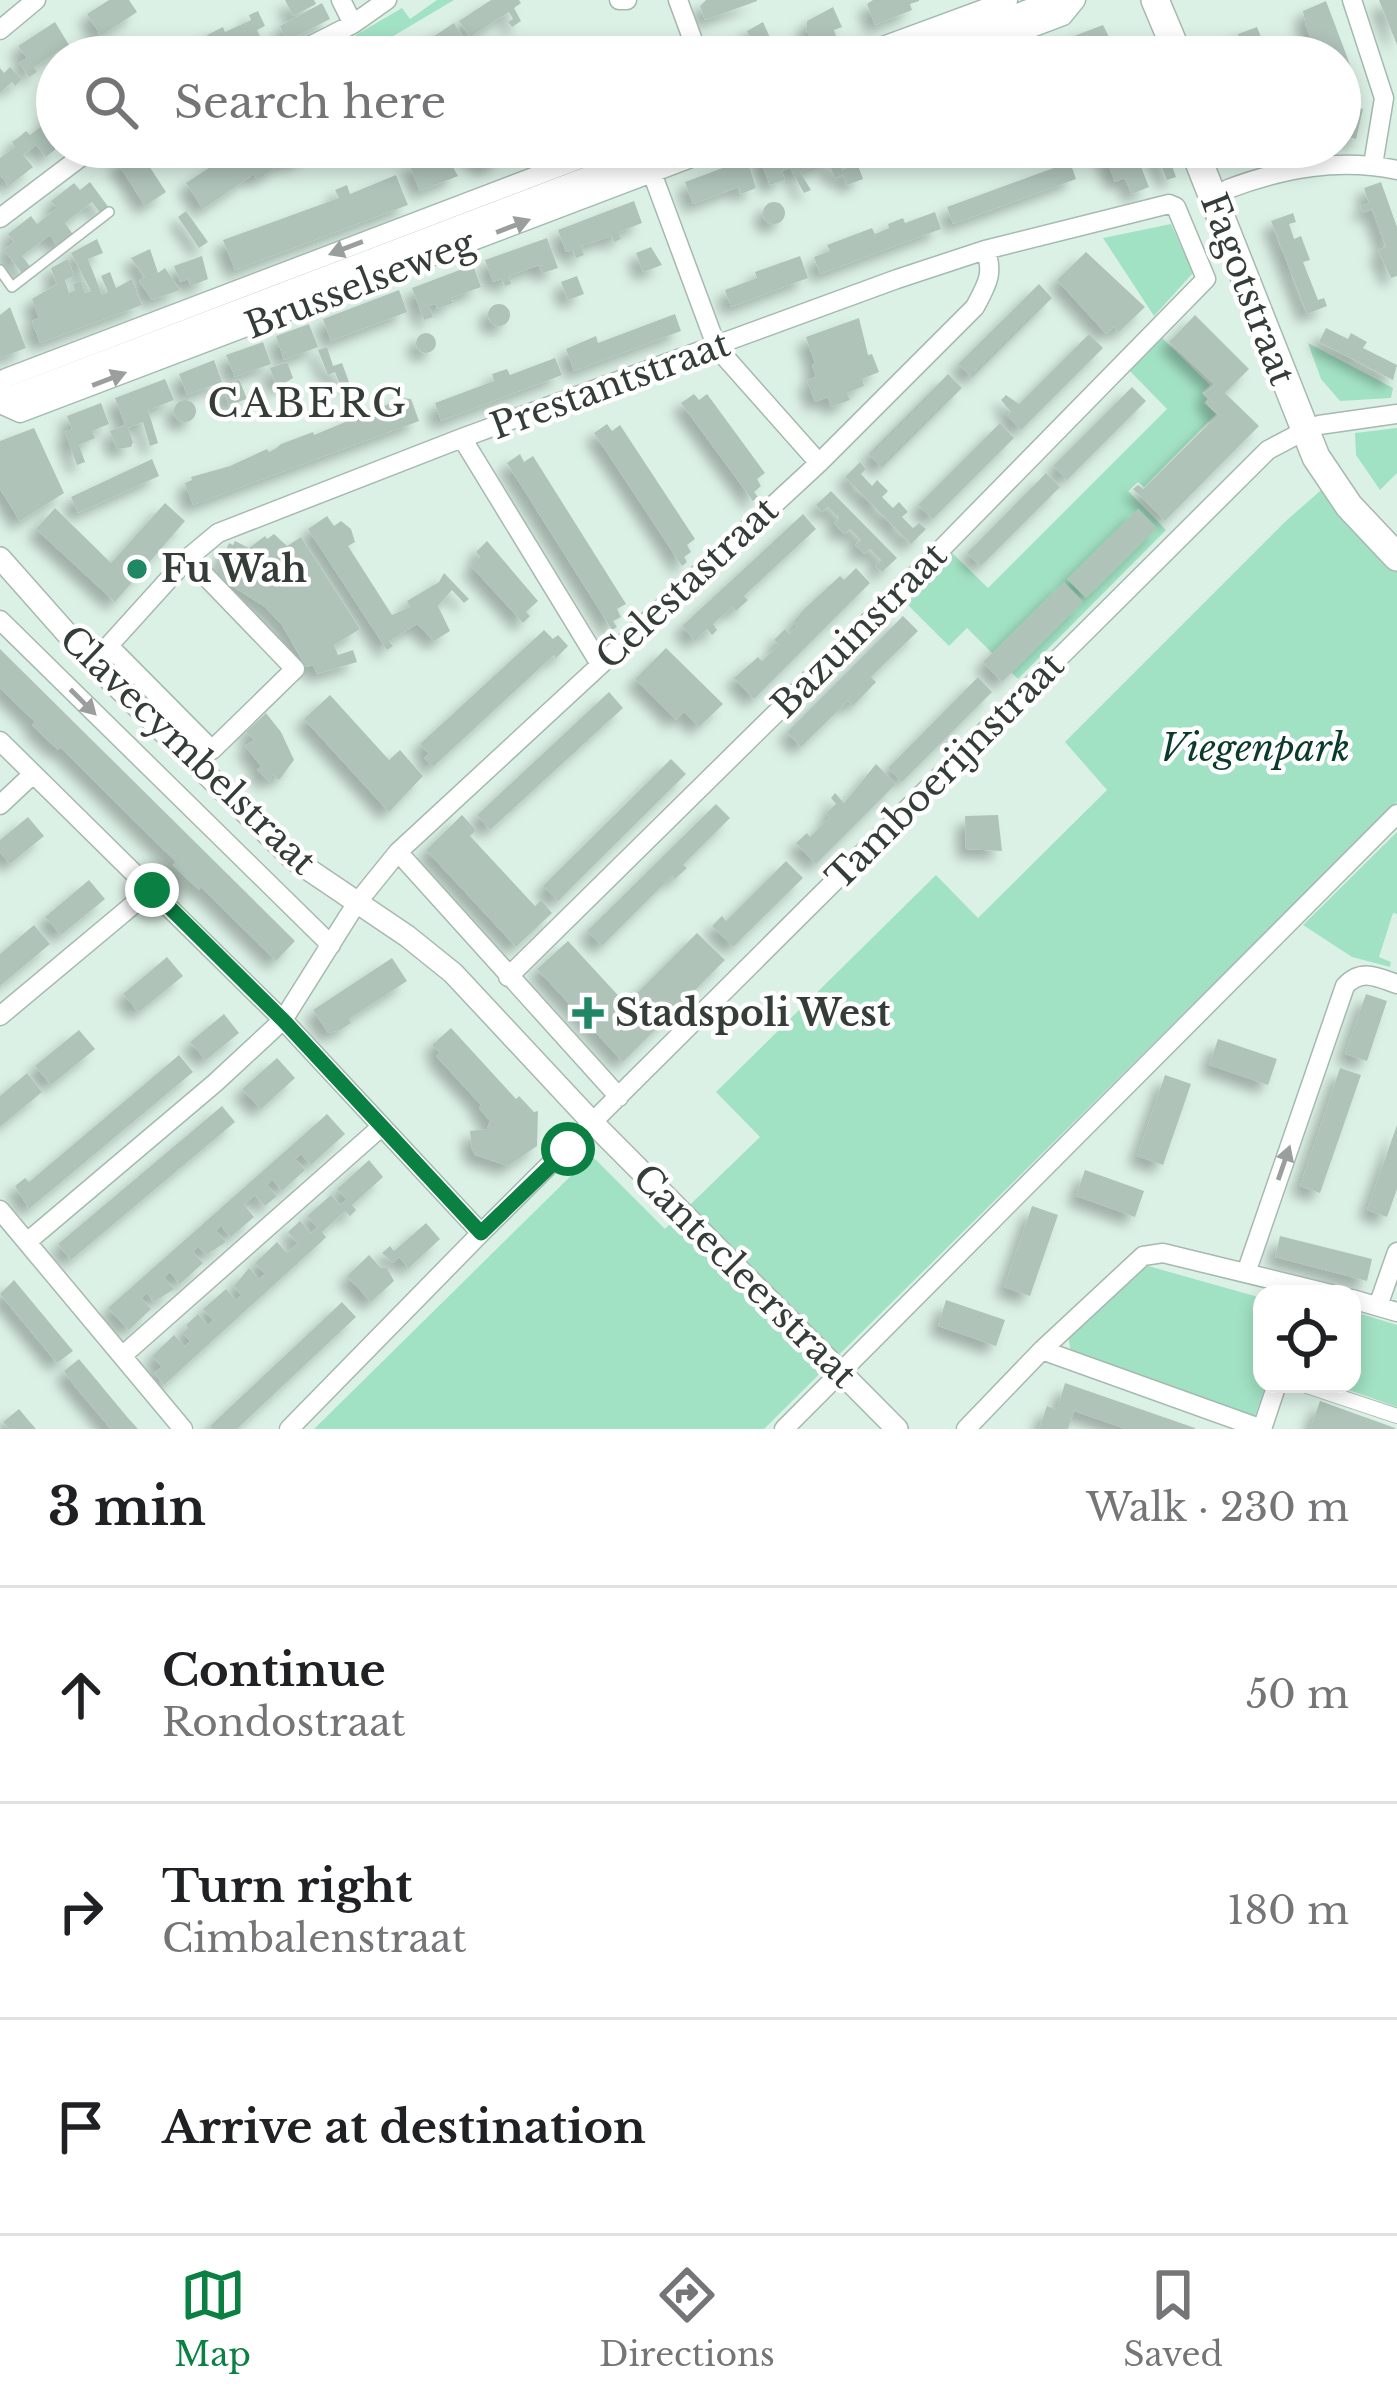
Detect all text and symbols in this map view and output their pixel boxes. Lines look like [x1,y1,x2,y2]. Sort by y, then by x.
search box [36,36,1361,168]
icon: search [78,69,144,135]
text: Search here [174,74,446,130]
street label: Fagotstraat [1191,187,1305,392]
one-way arrow [495,215,531,234]
street label: Brusselseweg [239,219,482,348]
one-way arrow [328,240,364,259]
street label: Prestantstraat [484,321,736,449]
one-way arrow [91,369,127,388]
district label: CABERG [207,379,409,428]
street label: Celestastraat [587,487,788,679]
street label: Bazuinstraat [762,533,956,727]
place label: Fu Wah [161,547,307,592]
marker: Fu Wah [124,556,150,582]
street label: Clavecymbelstraat [50,616,326,884]
street label: Tamboerijnstraat [817,643,1073,899]
one-way arrow [68,687,97,715]
park label: Viegenpark [1160,726,1350,771]
route end [125,863,179,917]
place label: Stadspoli West [615,991,891,1036]
marker: Stadspoli West [572,997,604,1029]
route start [541,1122,595,1176]
one-way arrow [1276,1144,1294,1180]
street label: Cantecleerstraat [624,1155,867,1398]
map controls [1253,1285,1361,1393]
button: locate [1253,1285,1361,1393]
text: 3 min [48,1476,206,1539]
text: Walk · 230 m [1086,1483,1349,1532]
text: Continue [162,1642,386,1698]
icon: ahead [48,1662,114,1728]
text: 50 m [1246,1670,1349,1719]
text: Rondostraat [162,1698,406,1747]
text: Turn right [162,1858,412,1914]
icon: right [48,1878,114,1944]
text: 180 m [1227,1886,1349,1935]
text: Cimbalenstraat [162,1914,466,1963]
icon: arrive [48,2094,114,2160]
text: Arrive at destination [162,2099,646,2155]
tab: Map [174,2262,251,2375]
tab: Directions [599,2262,775,2375]
tab: Saved [1123,2262,1223,2375]

